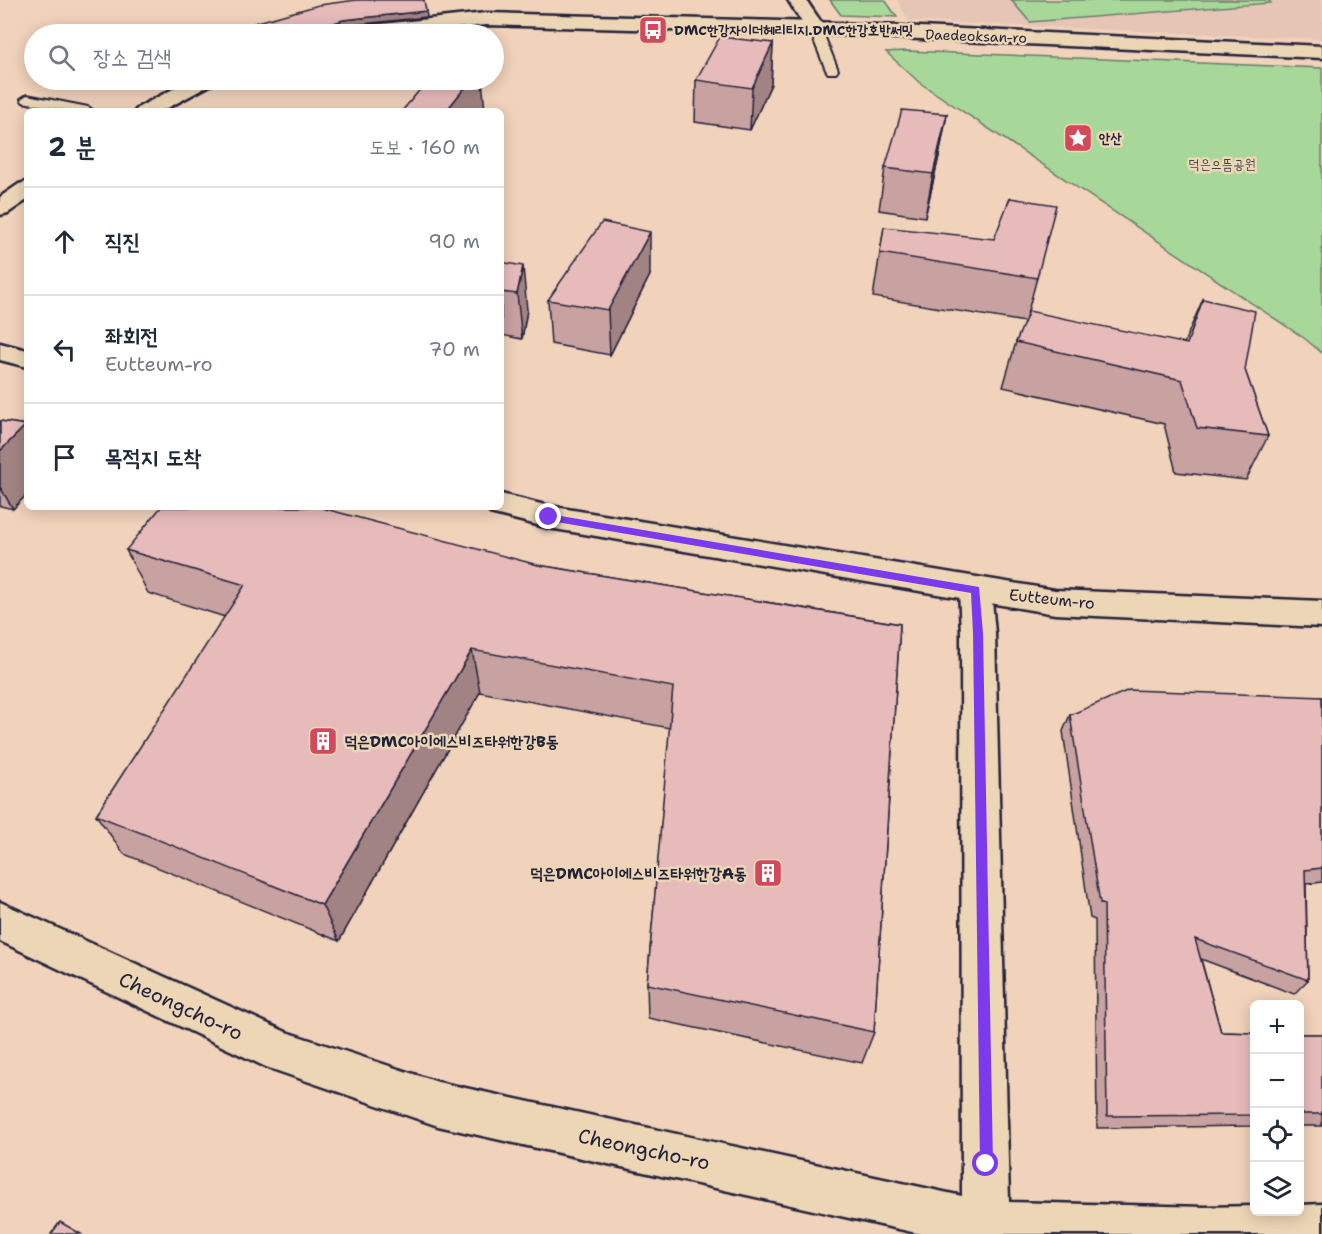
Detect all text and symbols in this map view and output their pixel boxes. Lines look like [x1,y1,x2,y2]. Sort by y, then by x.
bus stop icon: DMC한강자이더헤리티지.DMC한강호반써밋 [637,14,669,46]
place label: DMC한강자이더헤리티지.DMC한강호반써밋 [674,21,913,39]
search box [24,24,504,90]
street label: Daedeoksan-ro [925,25,1027,47]
icon: search [45,41,78,74]
text: 장소 검색 [93,43,171,72]
place icon: 안산 [1062,122,1094,154]
text: 2 분 [48,129,96,164]
place label: 안산 [1099,129,1122,147]
text: 도보 · 160 m [369,134,480,160]
park label: 덕은으뜸공원 [1188,155,1256,173]
icon: ahead [48,225,81,258]
text: 직진 [105,227,140,256]
text: 90 m [428,228,480,254]
text: 좌회전 [105,322,158,351]
icon: left [48,333,81,366]
text: 70 m [428,336,480,362]
text: Eutteum-ro [105,351,213,377]
icon: arrive [48,441,81,474]
text: 목적지 도착 [105,443,201,472]
route end [535,503,561,529]
street label: Eutteum-ro [1008,584,1096,614]
building icon: 덕은DMC아이에스비즈타워한강B동 [307,725,339,757]
place label: 덕은DMC아이에스비즈타워한강B동 [344,731,559,752]
building icon: 덕은DMC아이에스비즈타워한강A동 [752,857,784,889]
place label: 덕은DMC아이에스비즈타워한강A동 [530,863,747,884]
street label: Cheongcho-ro [115,966,247,1046]
map controls [1250,1000,1304,1216]
button: + [1250,1000,1304,1054]
button: − [1250,1054,1304,1108]
button: locate [1250,1108,1304,1162]
street label: Cheongcho-ro [576,1122,712,1176]
route start [972,1150,998,1176]
button: layers [1250,1162,1304,1216]

